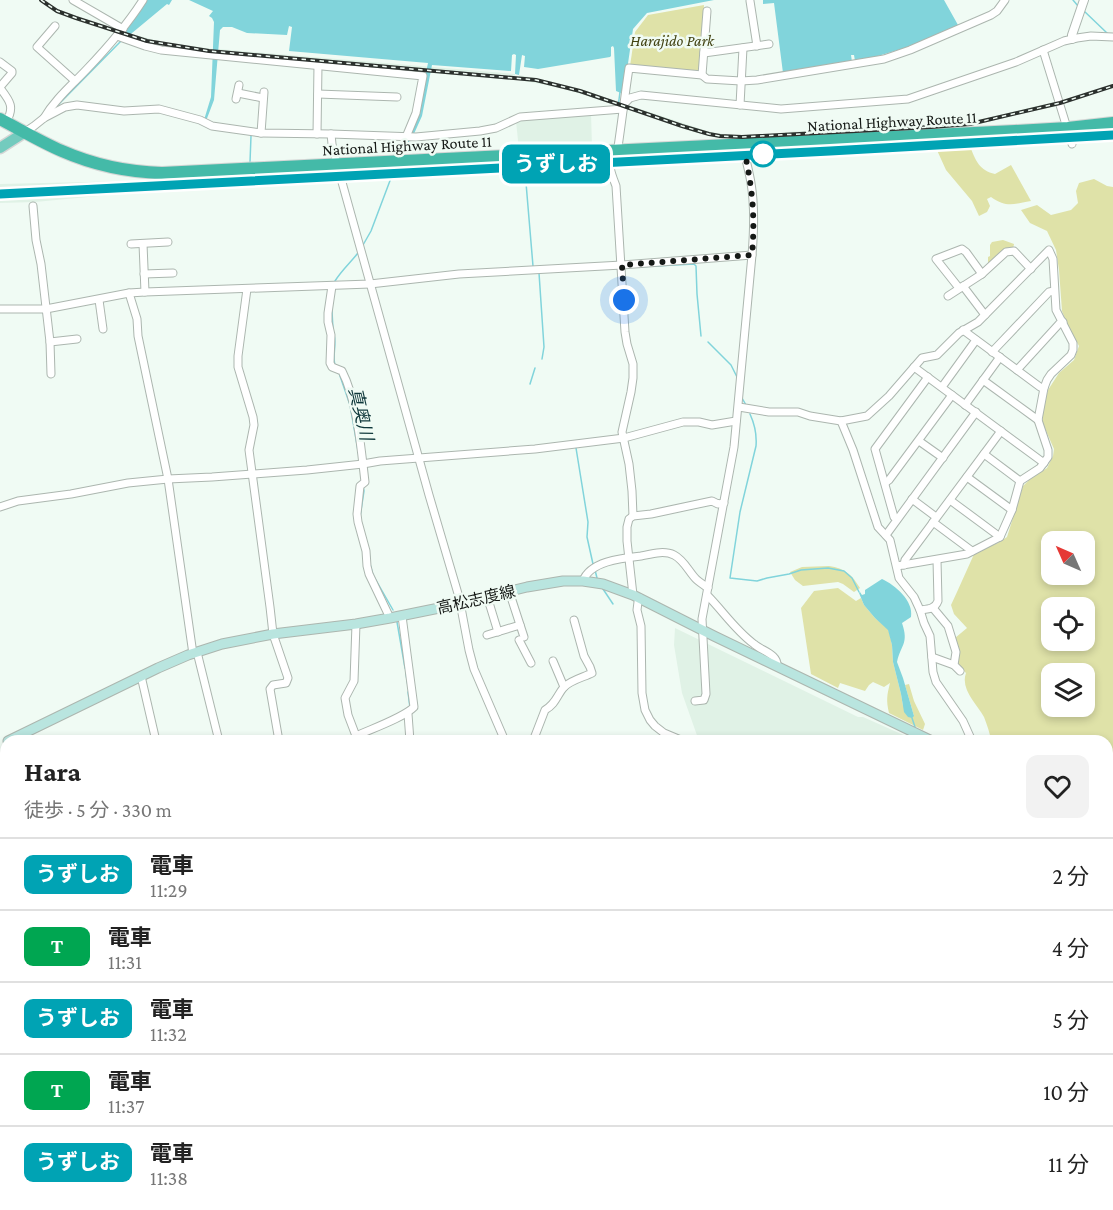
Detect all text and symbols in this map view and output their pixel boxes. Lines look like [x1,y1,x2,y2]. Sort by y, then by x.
park label: Harajido Park [630,32,715,50]
street label: National Highway Route 11 [807,109,977,135]
street label: National Highway Route 11 [322,133,492,159]
unlabelled marker [750,141,776,167]
line badge: うずしお [514,144,598,184]
text: うずしお [514,152,598,176]
your location [609,285,639,315]
water label: 真奥川 [345,385,377,445]
north arrow [1041,531,1095,585]
map controls [1041,531,1095,717]
street label: 高松志度線 [435,582,517,617]
button: locate [1041,597,1095,651]
button: layers [1041,663,1095,717]
button: heart [1026,755,1089,818]
text: Hara [24,756,81,787]
text: 徒歩 · 5 分 · 330 m [24,799,172,821]
text: 電車 [150,853,194,878]
text: うずしお [36,862,120,886]
text: 2 分 [1052,864,1089,889]
text: 11:29 [150,879,188,901]
text: 電車 [108,925,152,950]
text: T [51,934,63,958]
text: 4 分 [1052,936,1089,961]
text: 11:31 [108,951,142,973]
text: 電車 [150,997,194,1022]
text: うずしお [36,1006,120,1030]
text: 5 分 [1052,1008,1089,1033]
text: 11:32 [150,1023,187,1045]
text: 電車 [108,1069,152,1094]
text: T [51,1078,63,1102]
text: 10 分 [1043,1080,1089,1105]
text: 11:37 [108,1095,144,1117]
text: 電車 [150,1141,194,1166]
text: うずしお [36,1150,120,1174]
text: 11 分 [1048,1152,1089,1177]
text: 11:38 [150,1167,188,1189]

